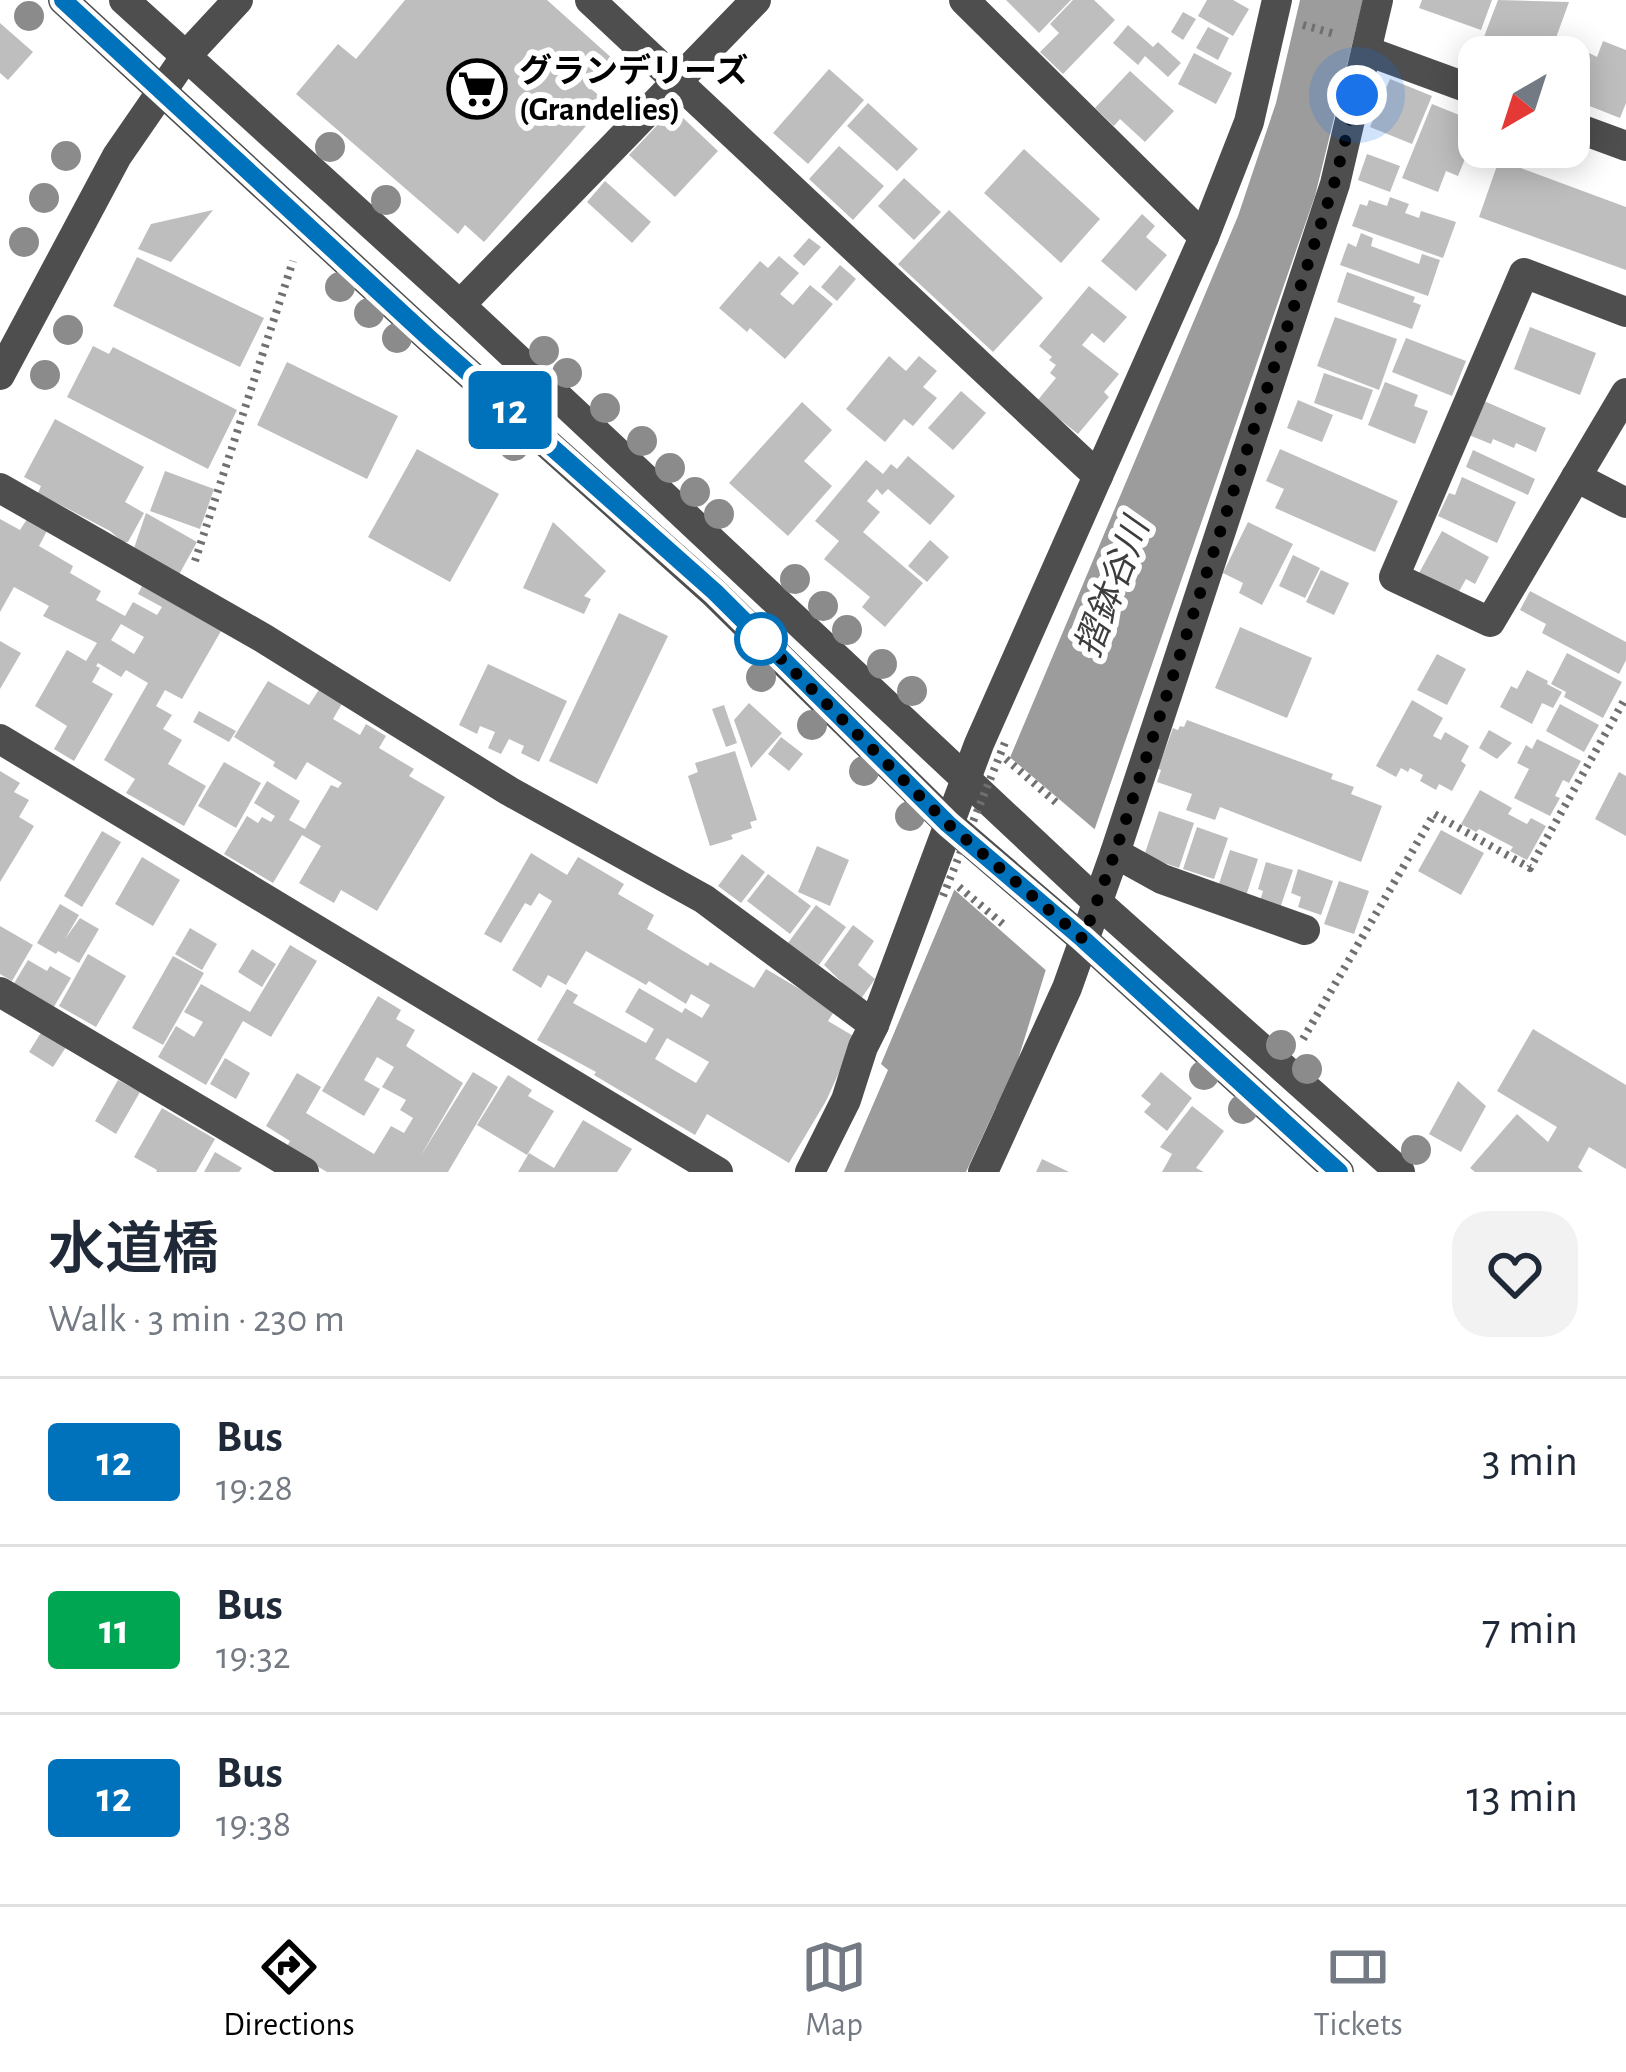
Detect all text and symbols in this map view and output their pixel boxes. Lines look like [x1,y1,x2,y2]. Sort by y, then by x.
north arrow [1458,36,1590,168]
map controls [1458,36,1590,168]
place label: グランデリーズ (Grandelies) [519,53,748,127]
supermarket icon: グランデリーズ (Grandelies) [446,58,508,120]
your location [1327,65,1387,125]
line badge: 12 [456,371,564,449]
text: 12 [493,389,527,431]
water label: 摺鉢谷川 [1068,510,1157,661]
unlabelled marker [736,614,786,664]
button: heart [1452,1211,1578,1337]
text: 水道橋 [48,1222,219,1279]
text: Walk · 3 min · 230 m [48,1300,345,1339]
text: Bus [216,1415,283,1460]
text: 3 min [1482,1439,1578,1484]
text: 12 [97,1441,131,1483]
text: 19:28 [216,1469,293,1508]
text: Bus [216,1583,283,1628]
text: 7 min [1482,1607,1578,1652]
text: 11 [99,1609,129,1651]
text: 19:32 [216,1637,291,1676]
text: Bus [216,1751,283,1796]
text: 13 min [1466,1775,1578,1820]
text: 12 [97,1777,131,1819]
text: 19:38 [216,1805,291,1844]
tab: Directions [223,1934,355,2046]
tab: Map [801,1934,867,2046]
tab: Tickets [1313,1934,1403,2046]

